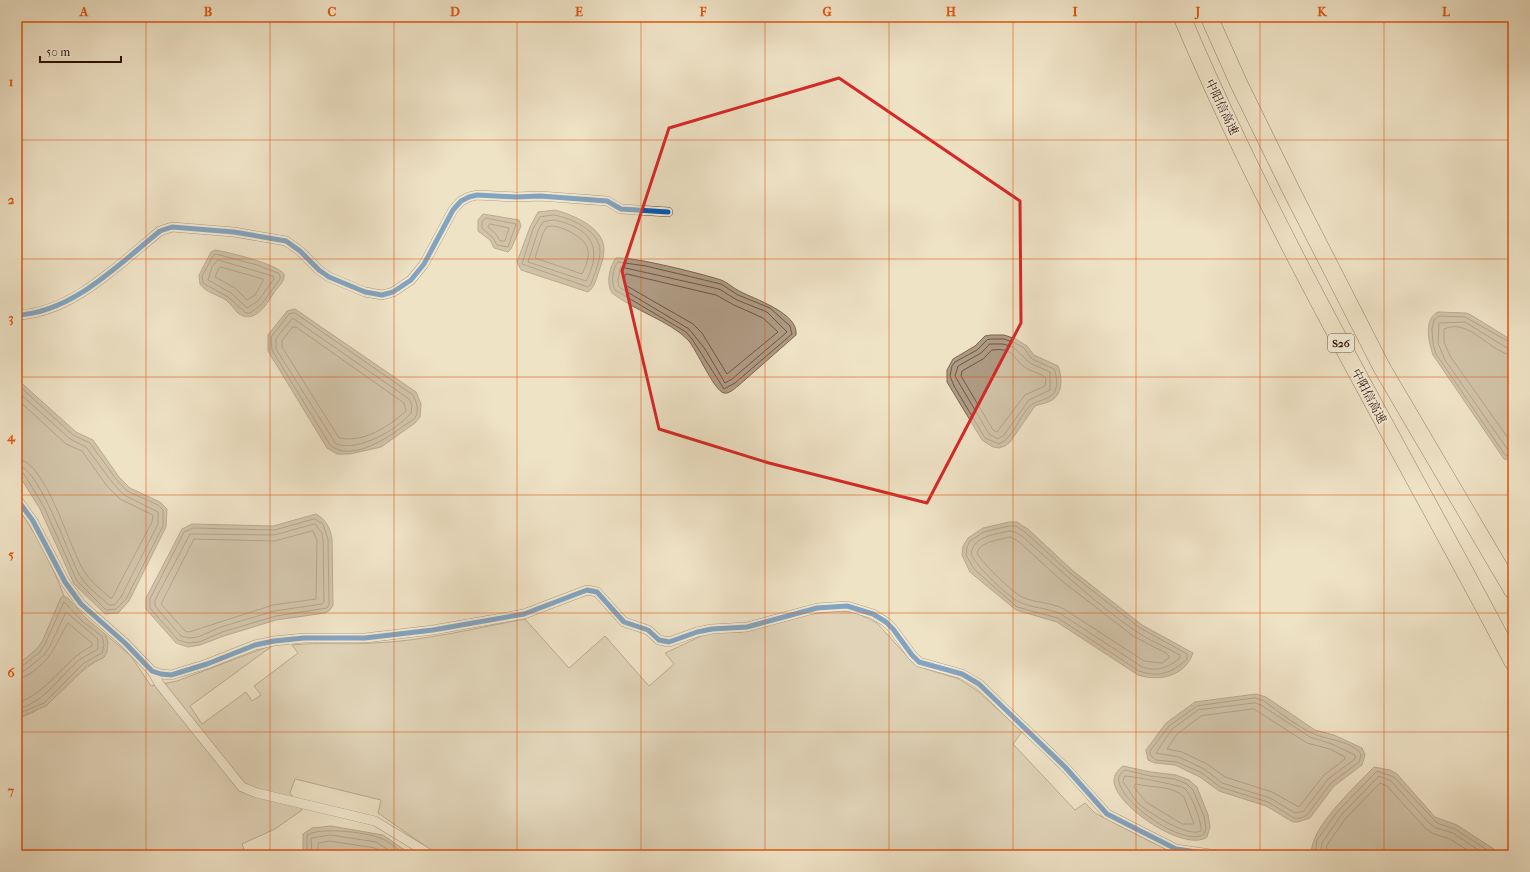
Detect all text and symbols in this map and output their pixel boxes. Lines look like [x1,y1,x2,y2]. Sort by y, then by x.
text: A [79,4,89,19]
text: B [204,4,213,19]
text: C [328,4,337,19]
text: D [450,4,460,19]
text: E [575,4,583,19]
text: F [699,4,707,19]
text: G [822,4,832,19]
text: H [946,4,957,19]
text: I [1072,4,1078,19]
text: J [1194,4,1201,20]
text: K [1317,4,1328,19]
text: L [1442,4,1451,19]
scale bar [40,38,121,64]
text: 50 m [46,45,70,59]
text: 1 [9,74,14,89]
street label: 中阳信高速 [1203,77,1241,137]
text: 2 [8,192,15,207]
text: 3 [8,310,14,326]
road number: S26 [1328,334,1354,352]
street label: 中阳信高速 [1349,366,1389,426]
text: 4 [6,429,16,445]
text: 5 [8,547,14,562]
text: 6 [7,665,15,680]
text: 7 [7,783,15,798]

